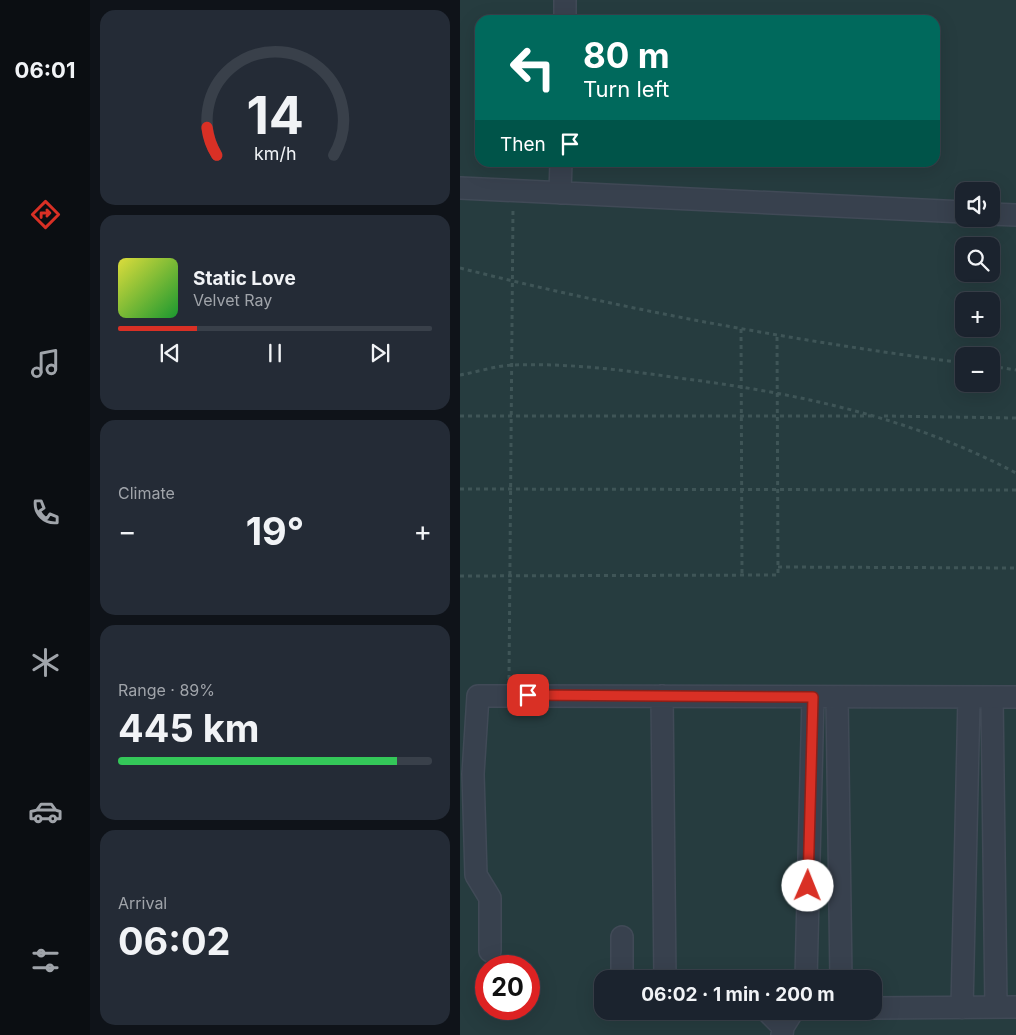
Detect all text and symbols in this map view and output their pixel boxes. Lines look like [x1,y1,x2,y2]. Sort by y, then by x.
text: 80 m [583,34,670,76]
icon: left [500,35,565,100]
text: 06:01 [15,57,75,83]
text: Turn left [583,76,669,102]
text: 14 [246,84,304,147]
icon: arrive [556,130,584,158]
text: Then [500,133,546,156]
text: km/h [254,143,296,164]
map controls [955,182,1000,392]
button: sound [955,182,1000,227]
icon: directions [28,197,63,232]
button: search [955,237,1000,282]
text: Static Love [193,267,296,290]
text: Velvet Ray [193,290,272,310]
button: + [955,292,1000,337]
icon: previous [156,339,184,367]
icon: pause [261,339,289,367]
icon: next [366,339,394,367]
icon: music [28,346,63,381]
button: − [955,347,1000,392]
text: Climate [118,483,175,503]
icon: phone [28,495,63,530]
text: 19° [246,508,304,554]
text: − [118,514,137,548]
text: + [413,514,432,548]
icon: climate [28,645,63,680]
pin [507,674,549,716]
text: Range · 89% [118,680,215,700]
icon: arrive [514,681,542,709]
text: 445 km [118,705,259,751]
icon: car [28,794,63,829]
position arrow [781,859,833,911]
text: Arrival [118,893,167,913]
text: 06:02 [118,918,231,964]
icon: filters [28,943,63,978]
speed limit sign: 20 [475,955,540,1020]
text: 06:02 · 1 min · 200 m [641,983,835,1006]

